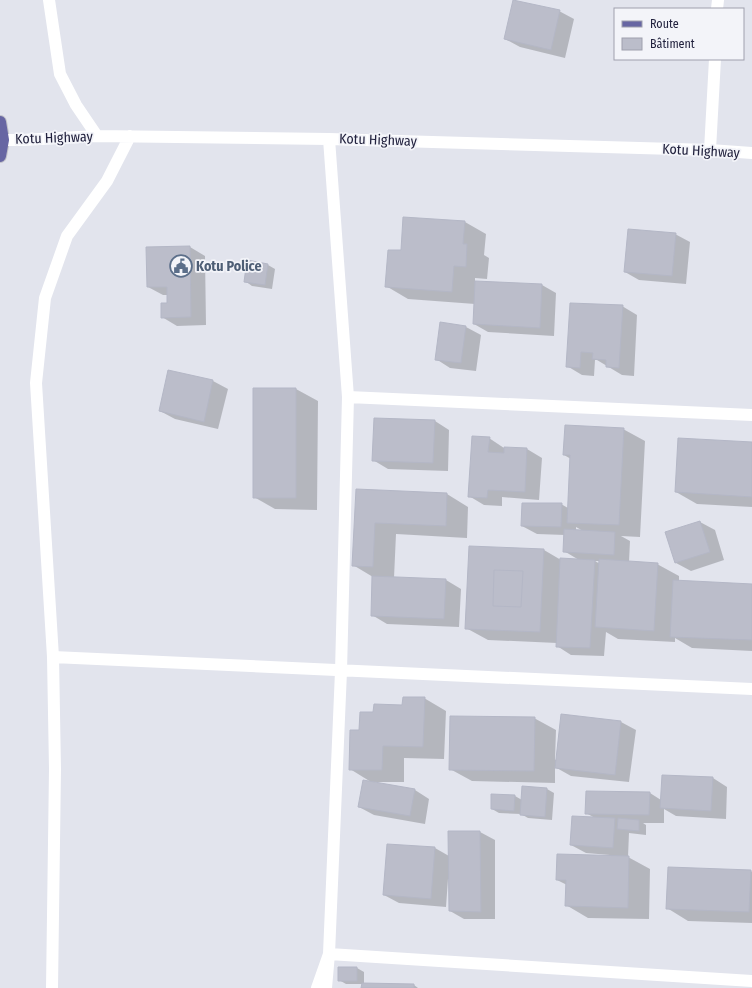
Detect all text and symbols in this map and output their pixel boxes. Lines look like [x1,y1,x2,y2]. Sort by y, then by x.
legend [614,8,744,60]
text: Route [650,17,679,31]
text: Bâtiment [650,37,695,51]
street label: Kotu Highway [15,128,94,148]
street label: Kotu Highway [339,130,418,150]
street label: Kotu Highway [662,140,741,162]
public building icon: Kotu Police [168,253,194,279]
place label: Kotu Police [196,258,262,275]

